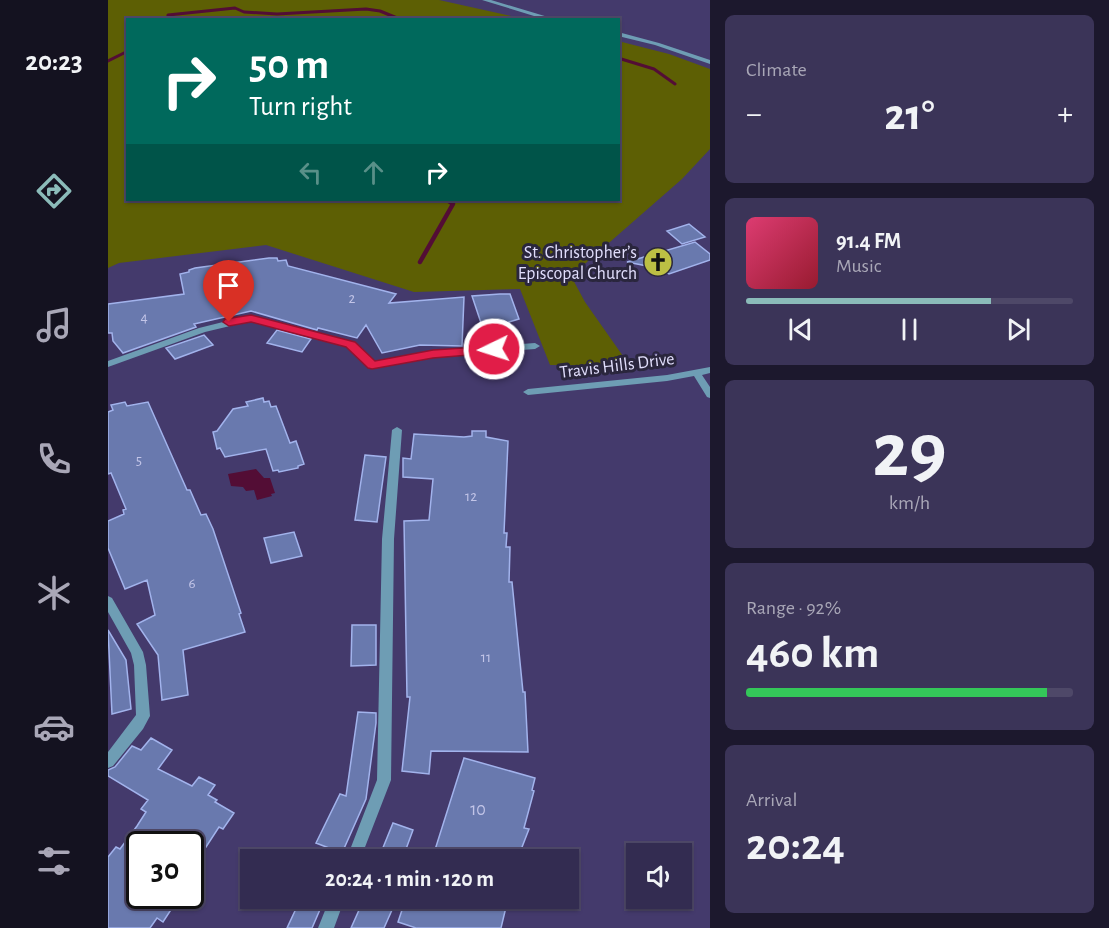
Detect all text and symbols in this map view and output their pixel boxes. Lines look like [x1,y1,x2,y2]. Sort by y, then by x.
icon: right [150,42,228,120]
text: 50 m [249,44,329,86]
text: 20:23 [25,48,83,75]
text: Climate [746,60,807,80]
text: Turn right [249,93,352,120]
text: 21° [884,93,935,138]
text: − [746,98,762,131]
text: + [1057,98,1073,131]
icon: left [294,156,327,189]
icon: ahead [357,156,390,189]
icon: right [420,156,453,189]
icon: directions [33,170,75,212]
text: 91.4 FM [836,230,901,252]
place label: St. Christopher’s Episcopal Church [518,244,637,283]
church icon: St. Christopher’s Episcopal Church [642,246,674,278]
text: Music [836,256,882,276]
pin [203,260,254,322]
icon: arrive [212,269,245,302]
house number: 2 [349,291,356,306]
icon: music [33,304,75,346]
house number: 4 [140,310,148,325]
icon: previous [784,313,817,346]
icon: pause [893,313,926,346]
icon: next [1002,313,1035,346]
position arrow [462,317,526,381]
street label: Travis Hills Drive [559,350,676,382]
text: 29 [872,413,947,491]
icon: phone [33,438,75,480]
house number: 5 [136,453,142,468]
house number: 12 [465,489,477,504]
text: km/h [889,493,930,513]
icon: climate [33,572,75,614]
house number: 6 [188,576,196,591]
text: Range · 92% [746,598,841,618]
text: 460 km [746,631,879,676]
house number: 11 [481,650,491,665]
icon: car [33,706,75,748]
text: Arrival [746,790,797,810]
house number: 10 [470,801,486,819]
text: 20:24 [746,823,845,868]
speed limit sign: 30 [126,831,204,909]
icon: filters [33,840,75,882]
map controls [626,843,692,909]
button: sound [626,843,692,909]
text: 20:24 · 1 min · 120 m [325,868,494,890]

